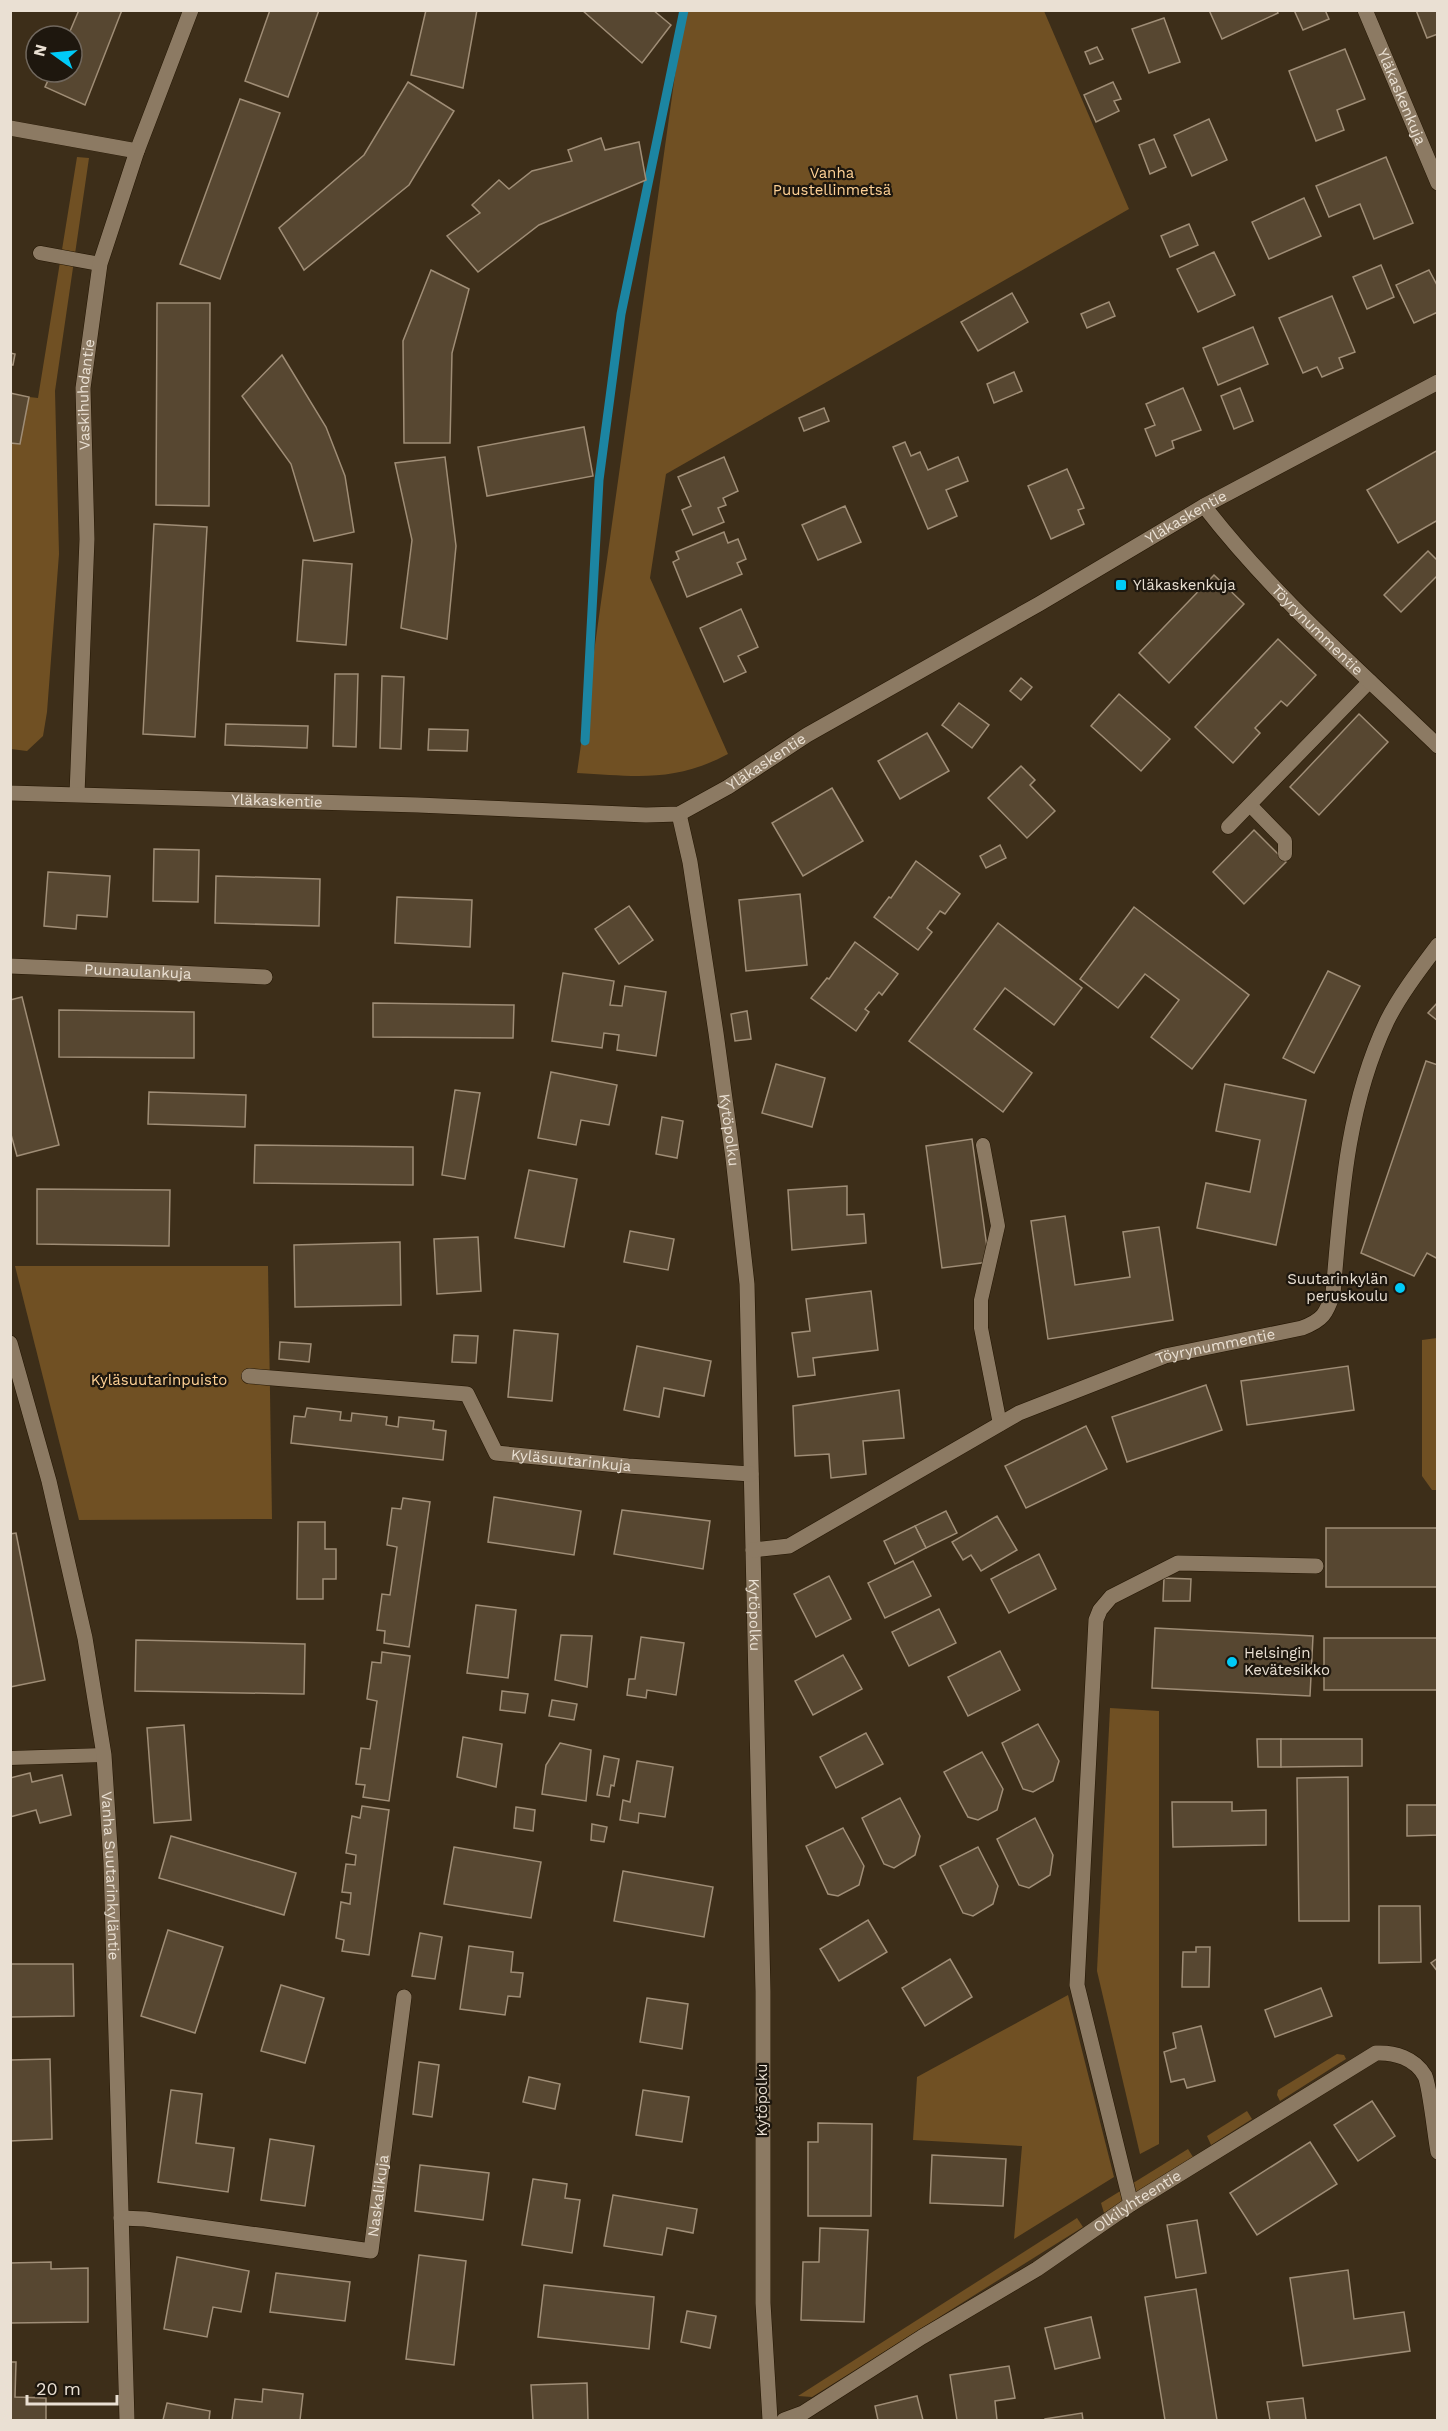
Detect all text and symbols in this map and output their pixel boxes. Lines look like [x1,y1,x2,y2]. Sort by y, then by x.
north arrow [24,24,84,84]
text: N [29,42,51,58]
street label: Yläkaskenkuja [1373,46,1430,148]
park label: Vanha Puustellinmetsä [773,164,892,199]
street label: Vaskihuhdantie [74,338,99,450]
street label: Yläkaskentie [1142,487,1230,548]
place label: Yläkaskenkuja [1133,576,1236,594]
marker: Yläkaskenkuja [1114,578,1128,592]
street label: Töyrynummentie [1268,581,1367,679]
street label: Yläkaskentie [723,729,809,795]
street label: Yläkaskentie [231,791,323,811]
street label: Puunaulankuja [84,960,192,983]
street label: Kytöpolku [715,1093,743,1167]
place label: Suutarinkylän peruskoulu [1287,1270,1388,1305]
marker: Suutarinkylän peruskoulu [1393,1281,1407,1295]
street label: Töyrynummentie [1153,1325,1277,1368]
park label: Kyläsuutarinpuisto [91,1371,227,1389]
street label: Kyläsuutarinkuja [510,1446,633,1475]
street label: Kytöpolku [745,1578,764,1651]
place label: Helsingin Kevätesikko [1244,1644,1330,1679]
marker: Helsingin Kevätesikko [1225,1655,1239,1669]
street label: Vanha Suutarinkyläntie [97,1791,123,1960]
street label: Kytöpolku [753,2064,771,2136]
street label: Naskalikuja [364,2153,393,2238]
street label: Olkilyhteentie [1090,2166,1184,2236]
scale bar [27,2368,117,2406]
text: 20 m [36,2378,81,2399]

